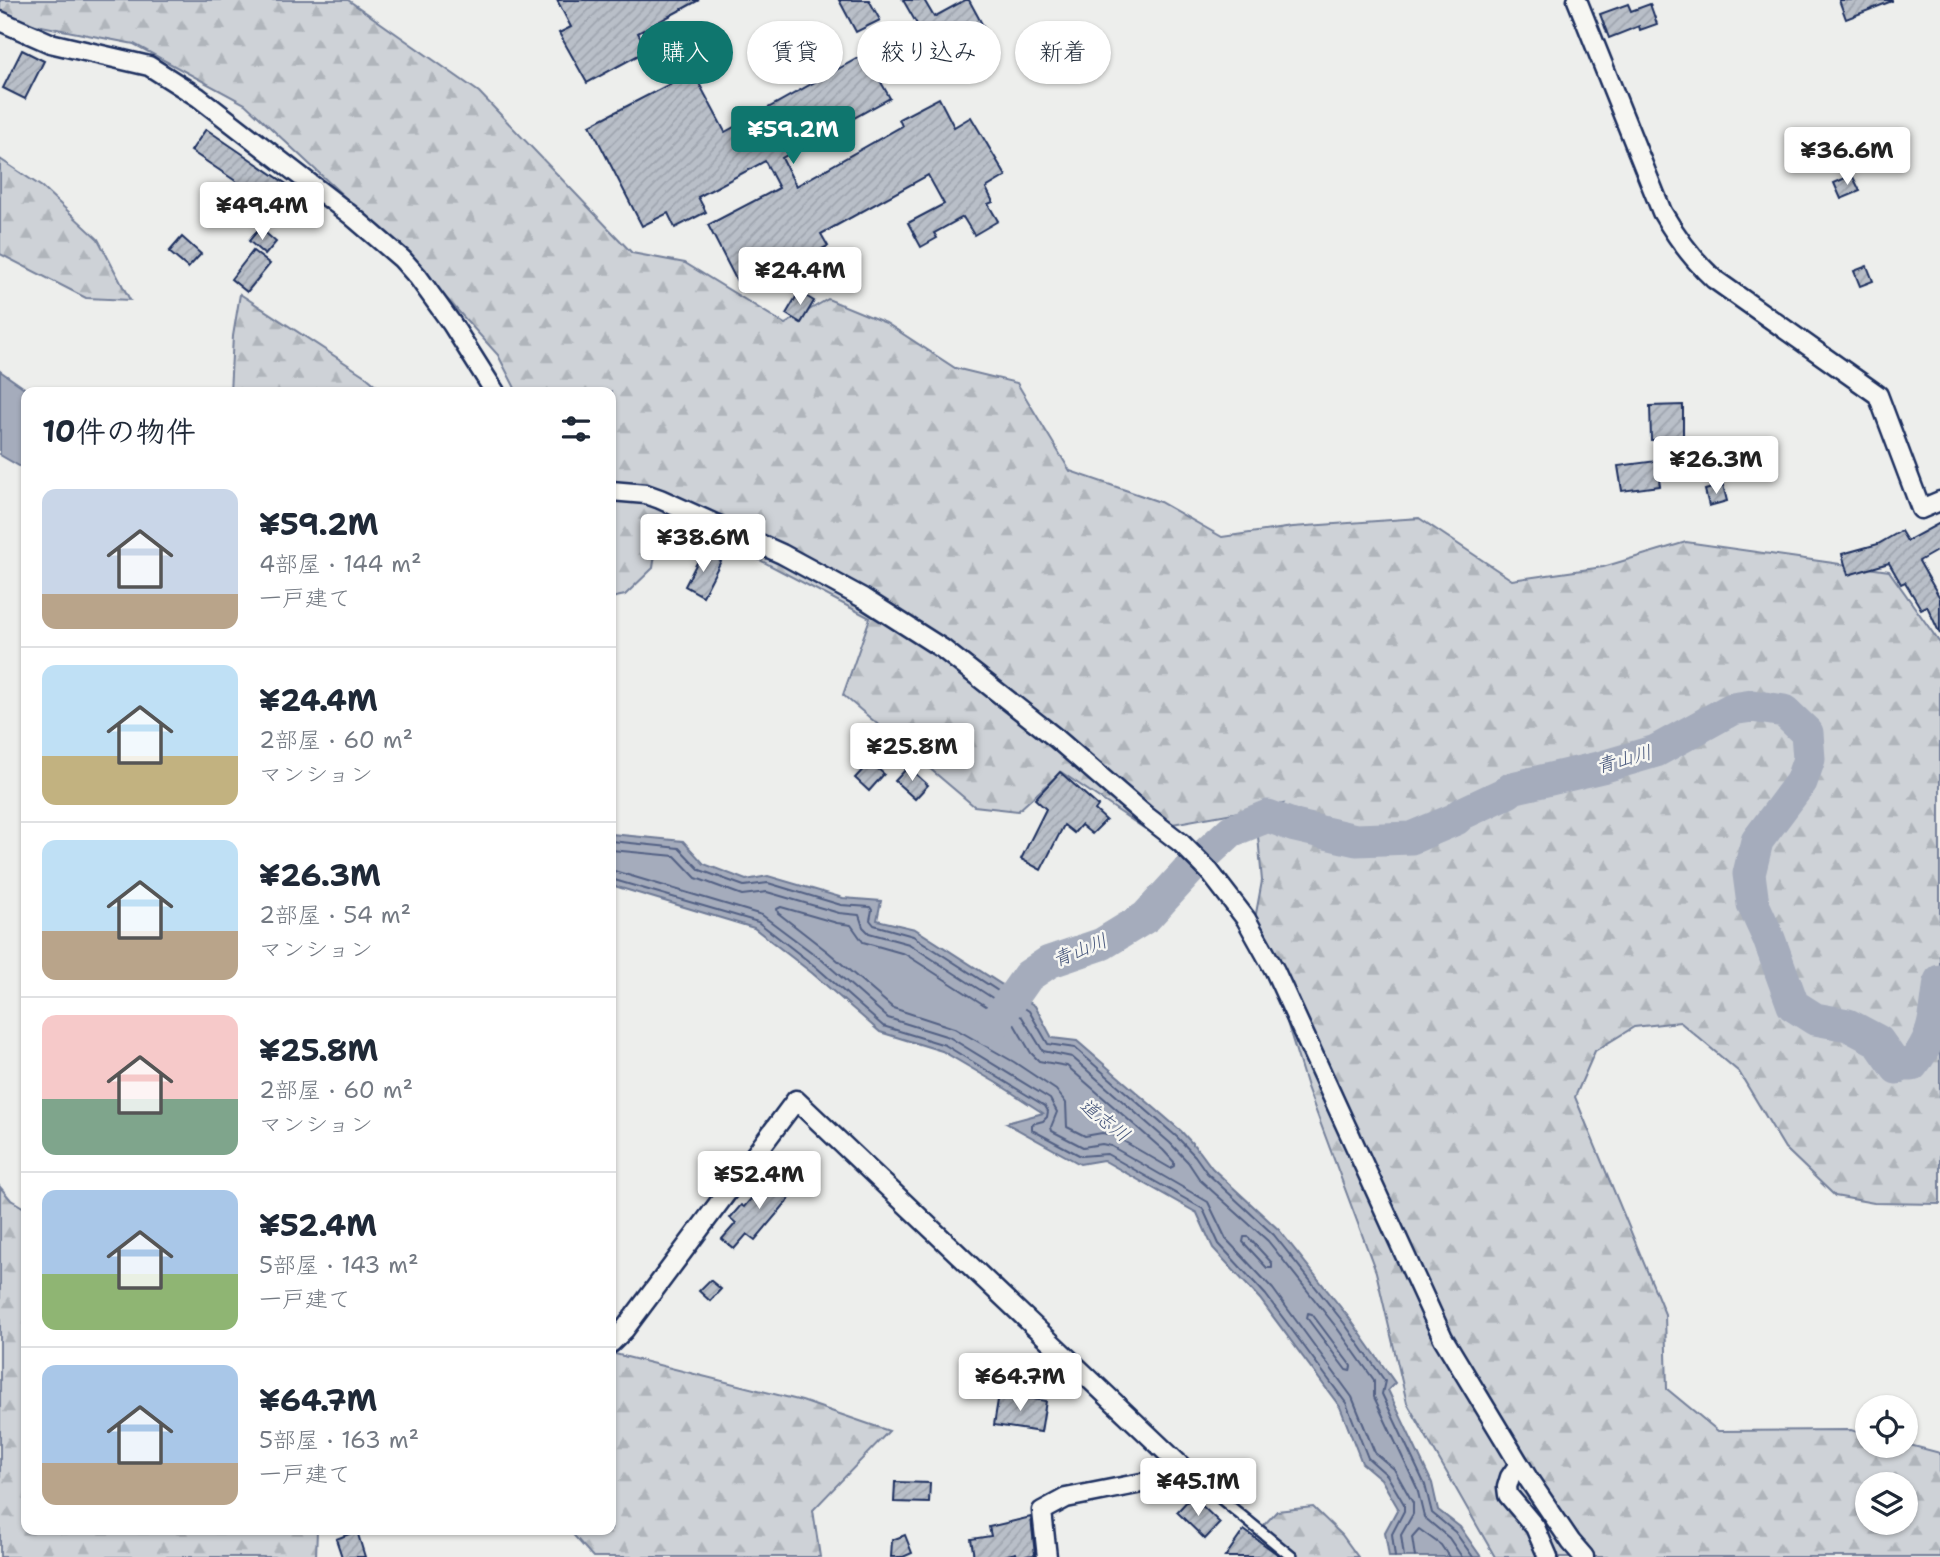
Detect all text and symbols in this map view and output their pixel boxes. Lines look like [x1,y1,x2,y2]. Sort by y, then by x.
chip: 購入 [637,21,733,84]
chip: 賃貸 [747,21,843,84]
chip: 絞り込み [857,21,1001,84]
chip: 新着 [1015,21,1111,84]
pin: ¥59.2M [736,106,850,166]
text: ¥59.2M [747,114,839,144]
pin: ¥36.6M [1790,128,1904,187]
text: ¥36.6M [1800,135,1894,165]
pin: ¥49.4M [205,182,319,242]
text: ¥49.4M [216,190,308,220]
pin: ¥24.4M [743,247,857,307]
text: ¥24.4M [754,255,846,285]
icon: filters [557,410,595,448]
text: 10件の物件 [42,411,196,452]
pin: ¥26.3M [1659,436,1773,496]
text: ¥26.3M [1669,444,1763,474]
text: ¥59.2M [259,504,379,545]
pin: ¥38.6M [646,514,760,574]
icon: home [98,517,182,601]
text: ¥38.6M [656,522,750,552]
text: 4部屋 · 144 m² [259,549,422,579]
text: 一戸建て [259,583,351,613]
text: ¥24.4M [259,680,378,721]
icon: home [98,693,182,777]
pin: ¥25.8M [855,724,969,783]
text: 2部屋 · 60 m² [259,725,413,755]
text: ¥25.8M [866,731,958,761]
water label: 青山川 [1593,740,1655,778]
text: マンション [259,759,373,789]
text: ¥26.3M [259,855,381,896]
icon: home [98,868,182,952]
text: 2部屋 · 54 m² [259,900,411,930]
water label: 青山川 [1049,928,1111,972]
text: マンション [259,934,373,964]
text: ¥25.8M [259,1030,378,1071]
icon: home [98,1043,182,1127]
text: 2部屋 · 60 m² [259,1075,413,1105]
water label: 道志川 [1075,1093,1135,1147]
text: マンション [259,1109,373,1139]
pin: ¥52.4M [702,1152,816,1211]
text: ¥52.4M [714,1159,804,1189]
text: ¥52.4M [259,1205,377,1246]
icon: home [98,1218,182,1302]
text: 5部屋 · 143 m² [259,1250,419,1280]
text: 一戸建て [259,1284,351,1314]
pin: ¥64.7M [963,1354,1077,1413]
text: ¥64.7M [975,1361,1065,1391]
text: ¥64.7M [259,1380,377,1421]
icon: home [98,1393,182,1477]
map controls [1855,1395,1918,1535]
button: locate [1855,1395,1918,1458]
text: 5部屋 · 163 m² [259,1425,419,1455]
pin: ¥45.1M [1141,1458,1255,1518]
text: 一戸建て [259,1459,351,1489]
text: ¥45.1M [1156,1466,1240,1496]
button: layers [1855,1472,1918,1535]

